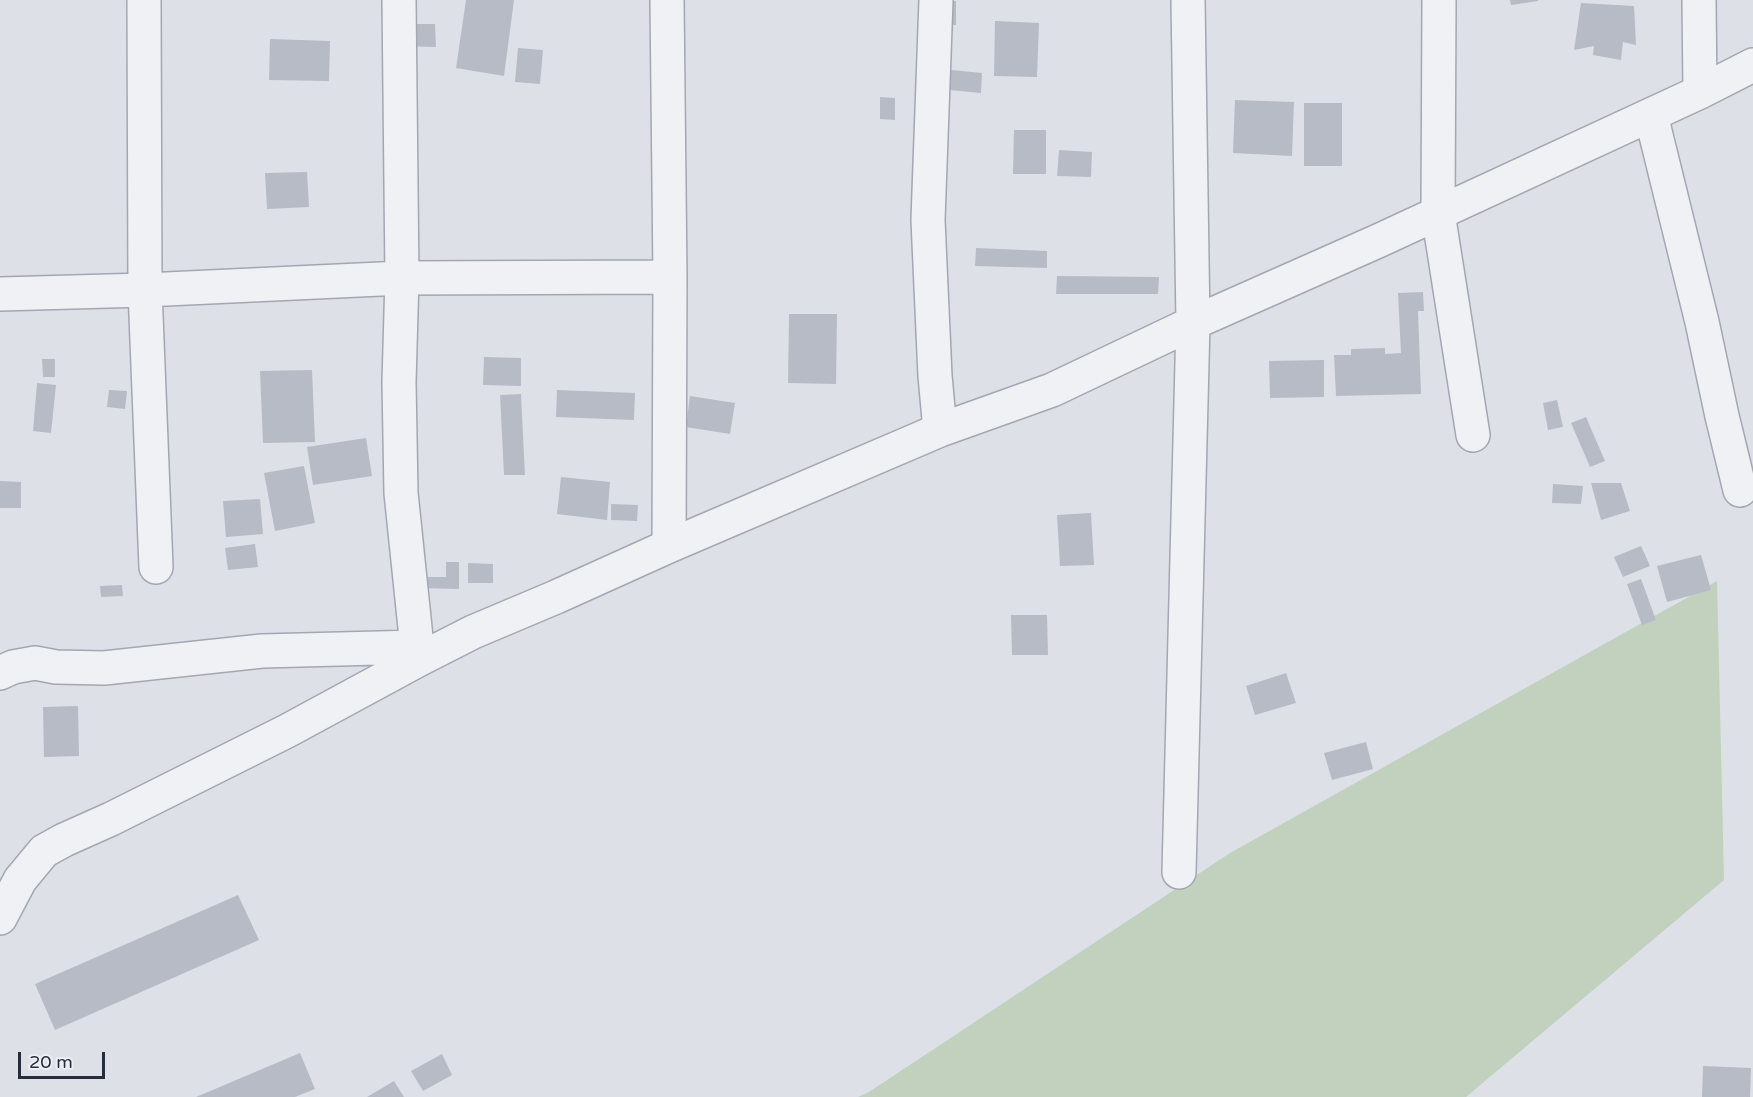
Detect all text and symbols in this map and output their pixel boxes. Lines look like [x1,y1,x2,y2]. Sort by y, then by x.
scale bar [21,1040,108,1078]
text: 20 m [29,1051,73,1073]

